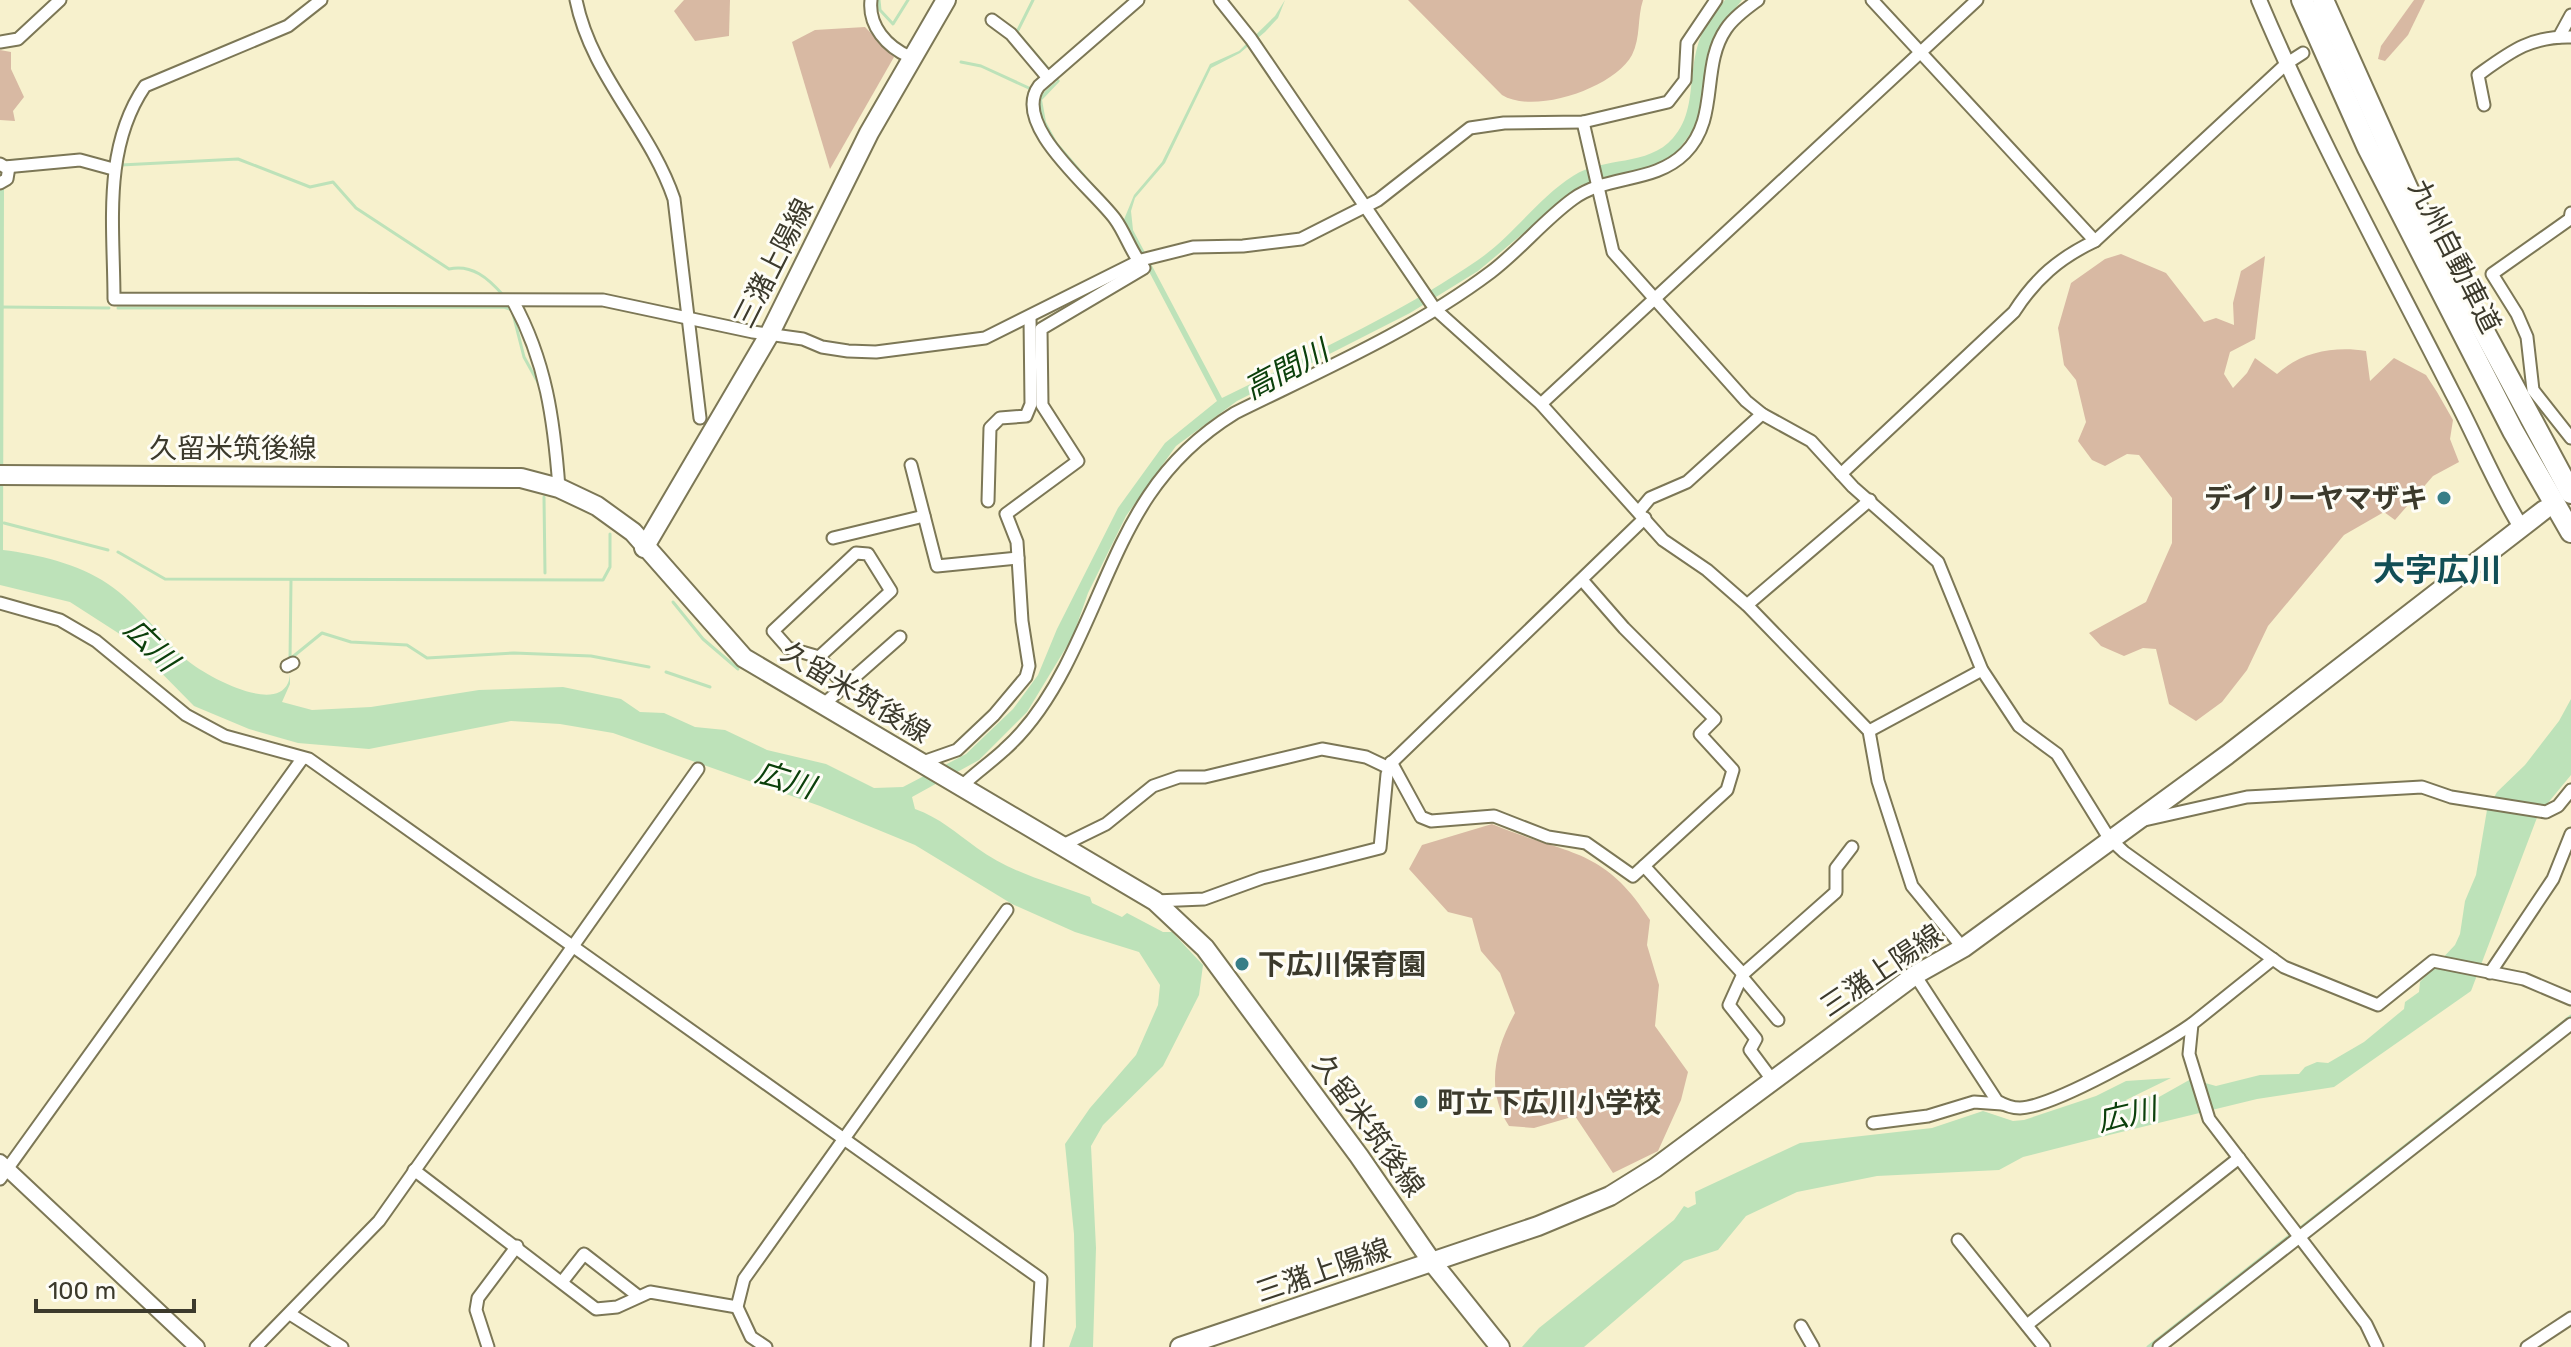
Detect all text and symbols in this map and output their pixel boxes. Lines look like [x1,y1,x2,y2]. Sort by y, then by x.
street label: 九州自動車道 [2402,174,2507,339]
street label: 三潴上陽線 [727,193,820,333]
water label: 高間川 [1238,332,1337,407]
street label: 久留米筑後線 [149,432,317,465]
place label: デイリーヤマザキ [2204,482,2428,515]
marker: デイリーヤマザキ [2435,489,2453,507]
district label: 大字広川 [2373,551,2501,589]
water label: 広川 [117,611,187,681]
street label: 久留米筑後線 [775,635,936,750]
water label: 広川 [751,754,822,807]
street label: 三潴上陽線 [1814,918,1949,1023]
place label: 下広川保育園 [1258,948,1426,981]
marker: 下広川保育園 [1233,955,1251,973]
street label: 久留米筑後線 [1306,1048,1431,1203]
place label: 町立下広川小学校 [1437,1086,1661,1119]
water label: 広川 [2094,1090,2163,1139]
marker: 町立下広川小学校 [1412,1093,1430,1111]
street label: 三潴上陽線 [1252,1232,1395,1309]
scale bar [36,1263,194,1313]
text: 100 m [48,1277,116,1305]

